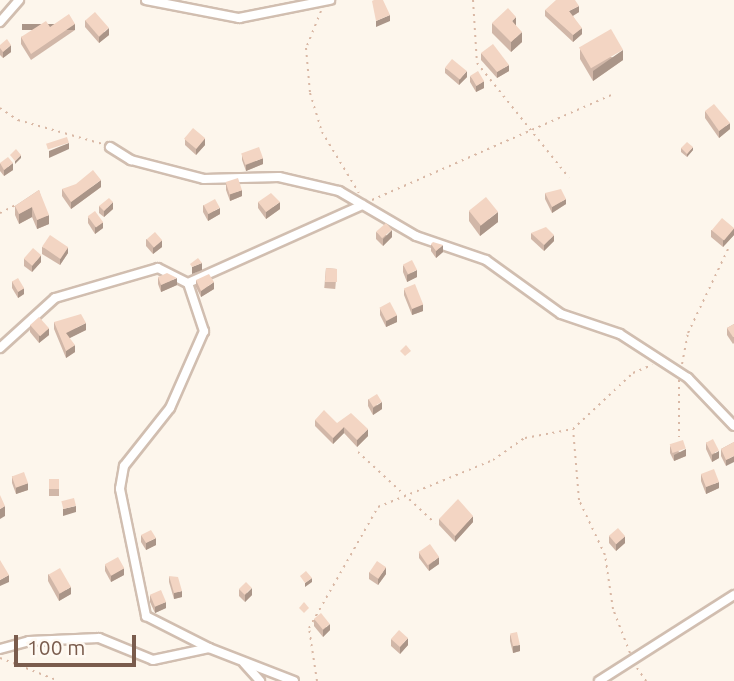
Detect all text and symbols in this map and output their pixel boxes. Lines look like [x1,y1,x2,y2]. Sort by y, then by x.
scale bar [18,622,140,666]
text: 100 m [27,635,85,659]

